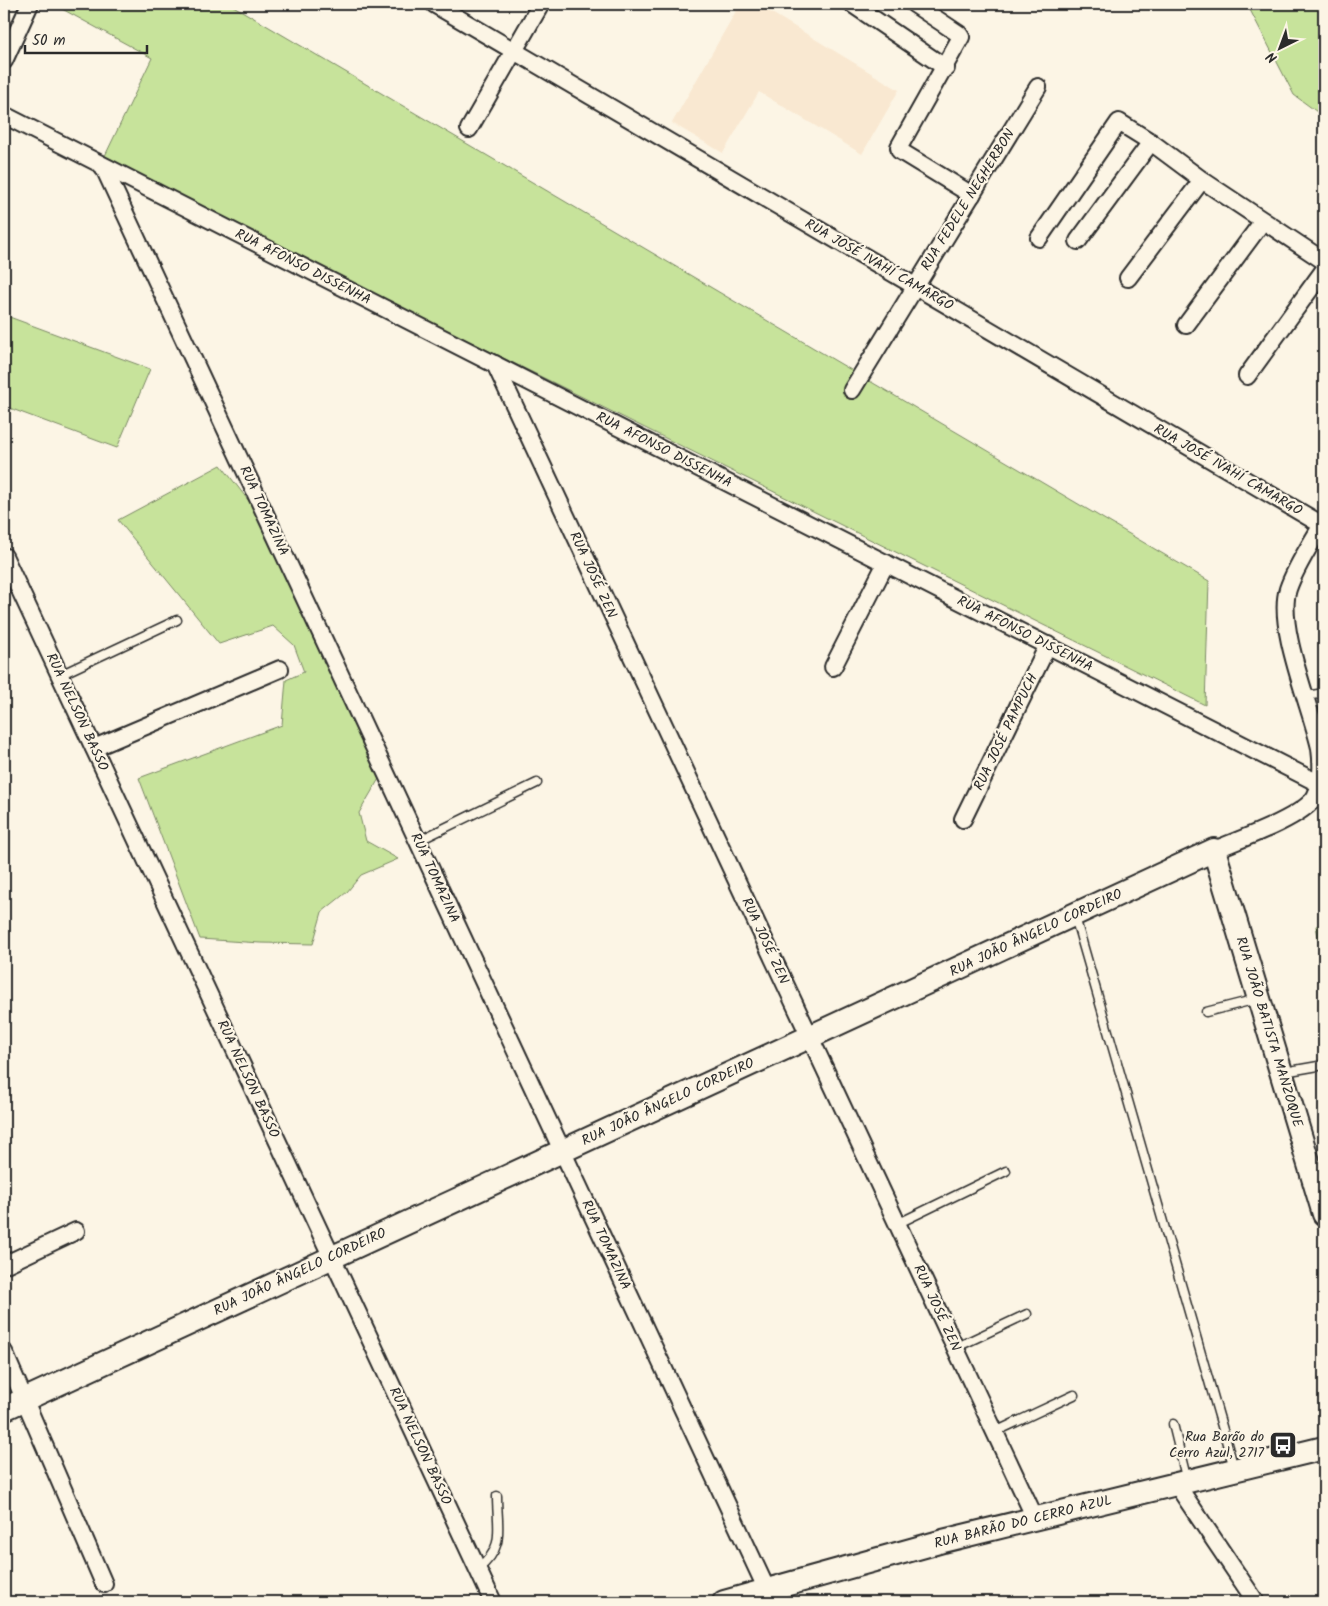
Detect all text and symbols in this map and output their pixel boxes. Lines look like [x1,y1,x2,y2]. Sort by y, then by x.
scale bar [25,22,148,54]
north arrow [1256,22,1306,72]
text: 50 m [32,29,66,53]
text: N [1261,46,1283,68]
street label: RUA FEDELE NEGHERBON [915,124,1021,275]
street label: RUA JOSÉ IVAHÍ CAMARGO [801,213,958,317]
street label: RUA AFONSO DISSENHA [231,223,375,311]
street label: RUA AFONSO DISSENHA [592,406,736,494]
street label: RUA JOSÉ IVAHÍ CAMARGO [1150,418,1307,522]
street label: RUA TOMAZINA [233,462,295,560]
street label: RUA JOSÉ ZEN [563,528,623,622]
street label: RUA AFONSO DISSENHA [953,590,1097,678]
street label: RUA NELSON BASSO [40,649,114,775]
street label: RUA JOSÉ PAMPUCH [968,670,1044,794]
street label: RUA TOMAZINA [404,829,466,927]
street label: RUA JOÃO ÂNGELO CORDEIRO [946,883,1126,983]
street label: RUA JOSÉ ZEN [735,894,795,988]
street label: RUA JOÃO BATISTA MANZOQUE [1229,934,1309,1131]
street label: RUA NELSON BASSO [211,1016,285,1142]
street label: RUA JOÃO ÂNGELO CORDEIRO [578,1052,758,1152]
street label: RUA TOMAZINA [575,1196,637,1294]
street label: RUA JOÃO ÂNGELO CORDEIRO [210,1222,390,1322]
street label: RUA JOSÉ ZEN [907,1261,967,1355]
street label: RUA NELSON BASSO [383,1383,457,1509]
place label: Rua Barão do Cerro Azul, 2717 [1169,1426,1265,1464]
bus stop icon: Rua Barão do Cerro Azul, 2717 [1268,1430,1298,1460]
street label: RUA BARÃO DO CERRO AZUL [932,1489,1114,1555]

